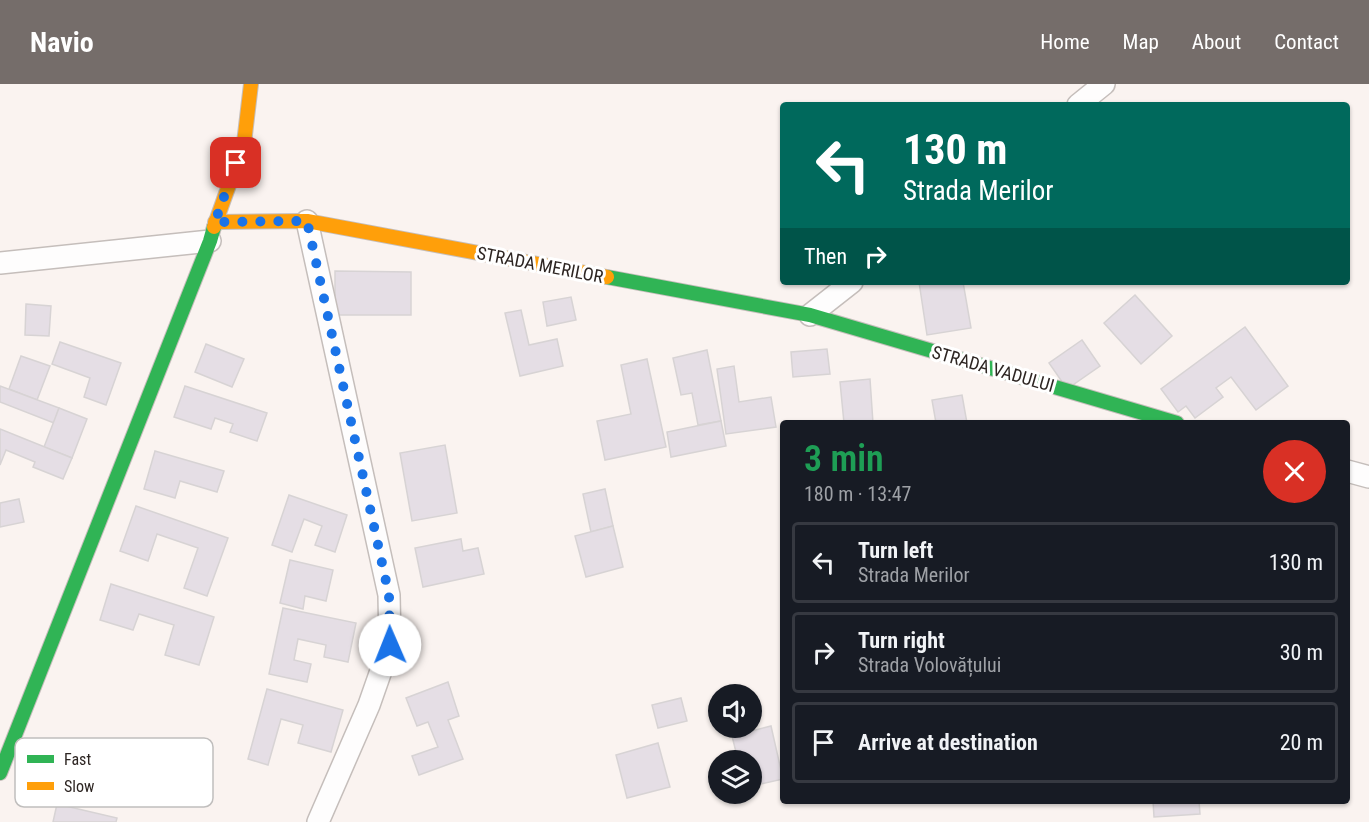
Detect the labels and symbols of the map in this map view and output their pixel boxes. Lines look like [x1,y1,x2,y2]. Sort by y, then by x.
pin [210,137,261,188]
street label: STRADA MERILOR [475,242,605,287]
street label: STRADA VADULUI [930,341,1057,396]
position arrow [358,613,422,677]
legend [15,738,213,807]
text: Fast [64,750,91,769]
text: Slow [64,777,94,796]

